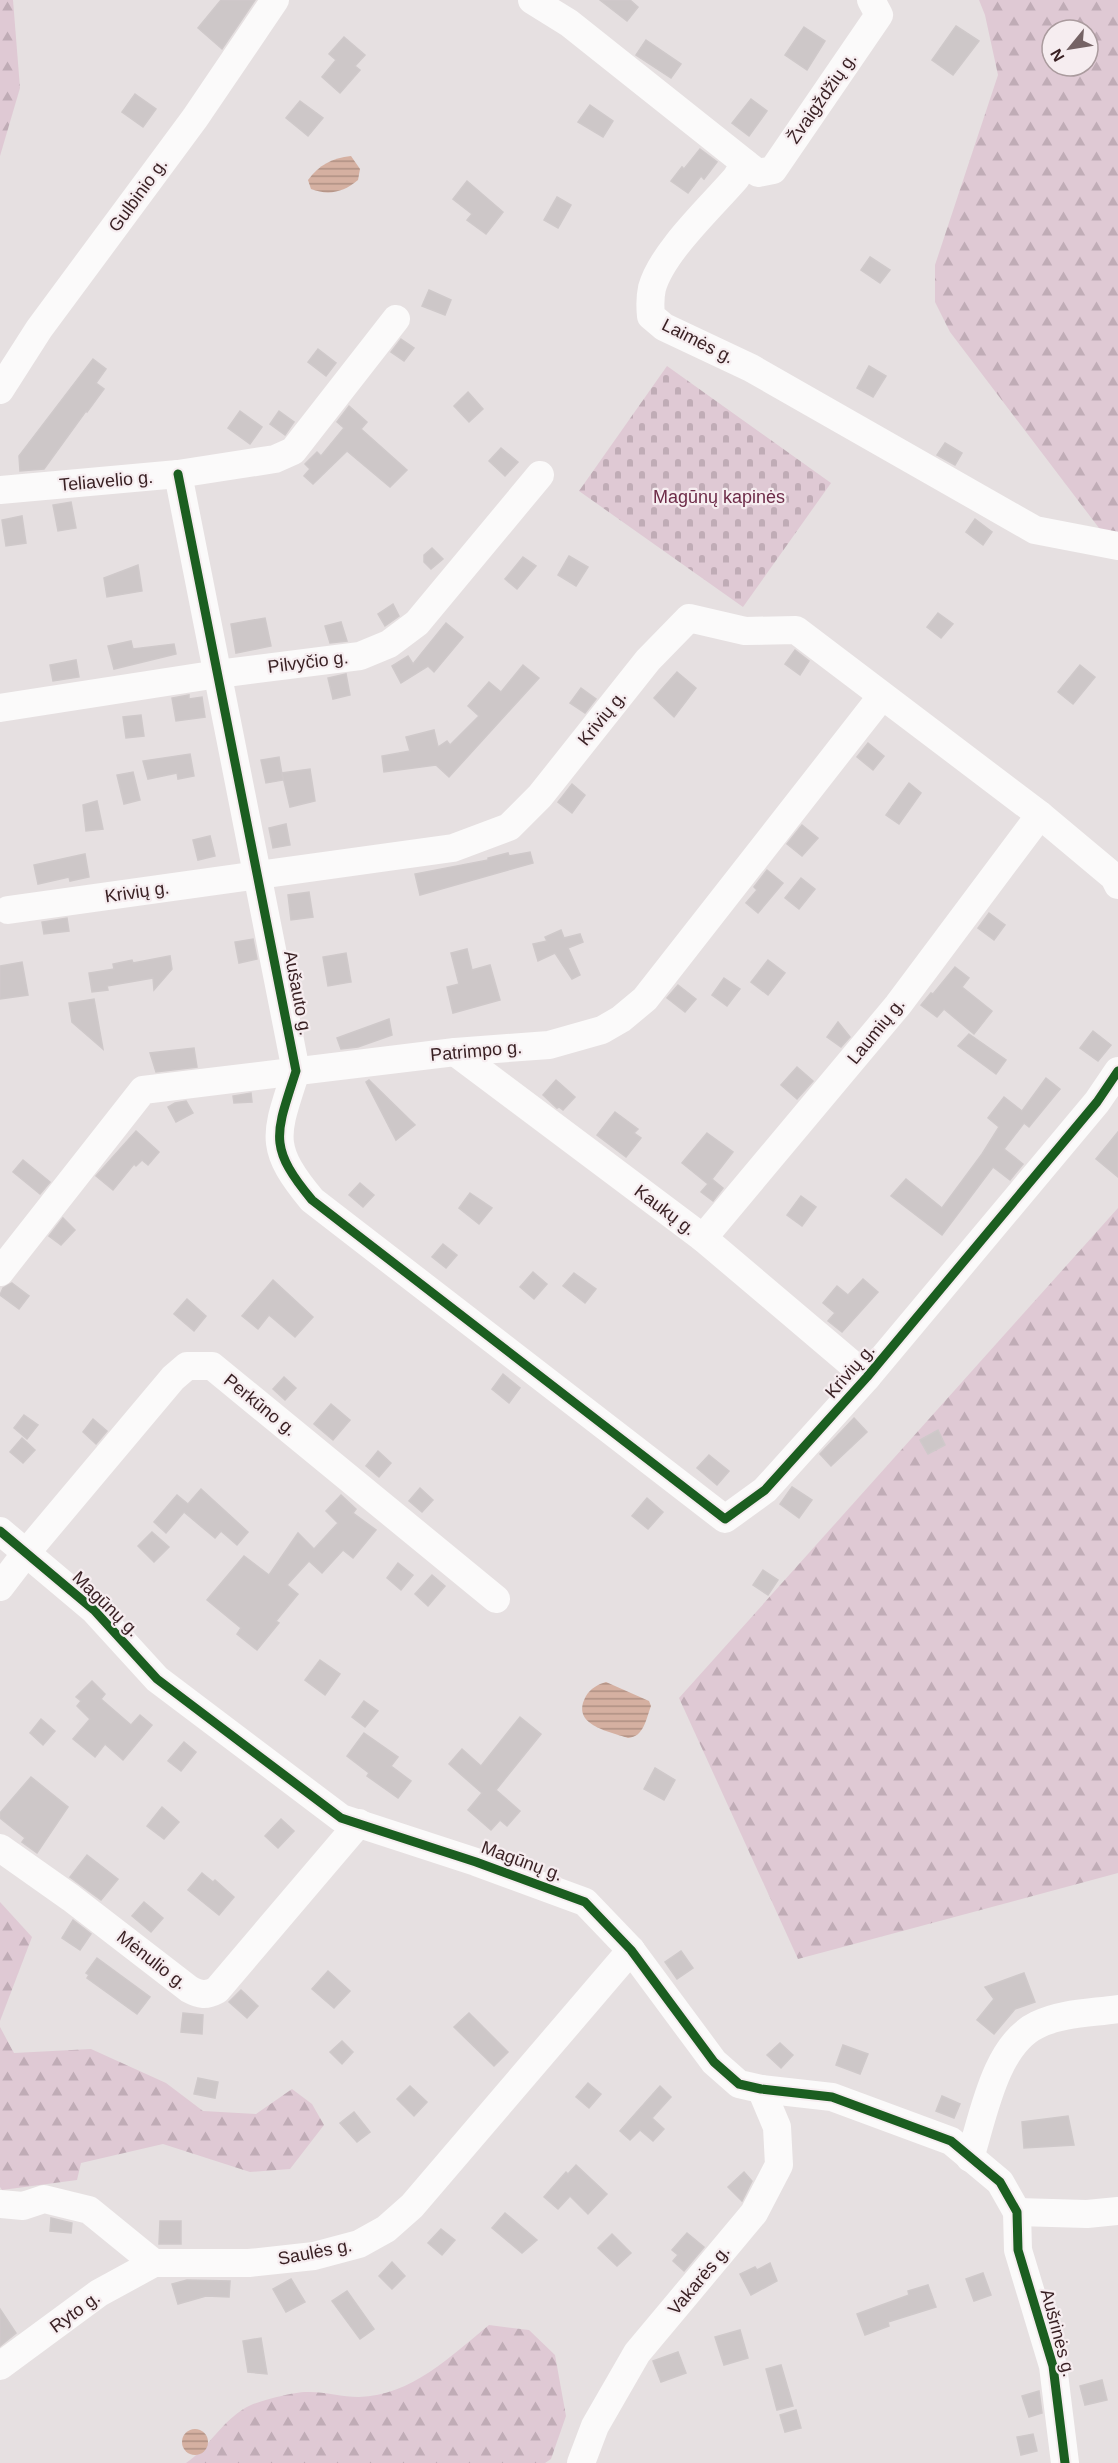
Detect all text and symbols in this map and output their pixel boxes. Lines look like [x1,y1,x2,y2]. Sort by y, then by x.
north arrow [1040,18,1100,78]
text: N [1047,46,1068,65]
street label: Žvaigždžių g. [783,49,861,147]
street label: Gulbinio g. [105,154,171,236]
street label: Laimės g. [659,314,737,368]
street label: Teliavelio g. [58,467,154,495]
park label: Magūnų kapinės [653,487,785,507]
street label: Pilvyčio g. [267,647,349,677]
street label: Krivių g. [574,686,630,750]
street label: Krivių g. [103,878,171,906]
street label: Aušauto g. [280,949,316,1037]
street label: Laumių g. [843,994,909,1068]
street label: Patrimpo g. [429,1037,523,1065]
street label: Kaukų g. [631,1181,699,1239]
street label: Krivių g. [821,1340,879,1402]
street label: Perkūno g. [220,1370,300,1440]
street label: Magūnų g. [68,1567,144,1641]
street label: Magūnų g. [479,1837,565,1885]
street label: Mėnulio g. [113,1927,191,1993]
street label: Saulės g. [276,2235,354,2269]
street label: Vakarės g. [664,2241,734,2319]
street label: Ryto g. [46,2287,104,2337]
street label: Aušrinės g. [1037,2287,1079,2379]

